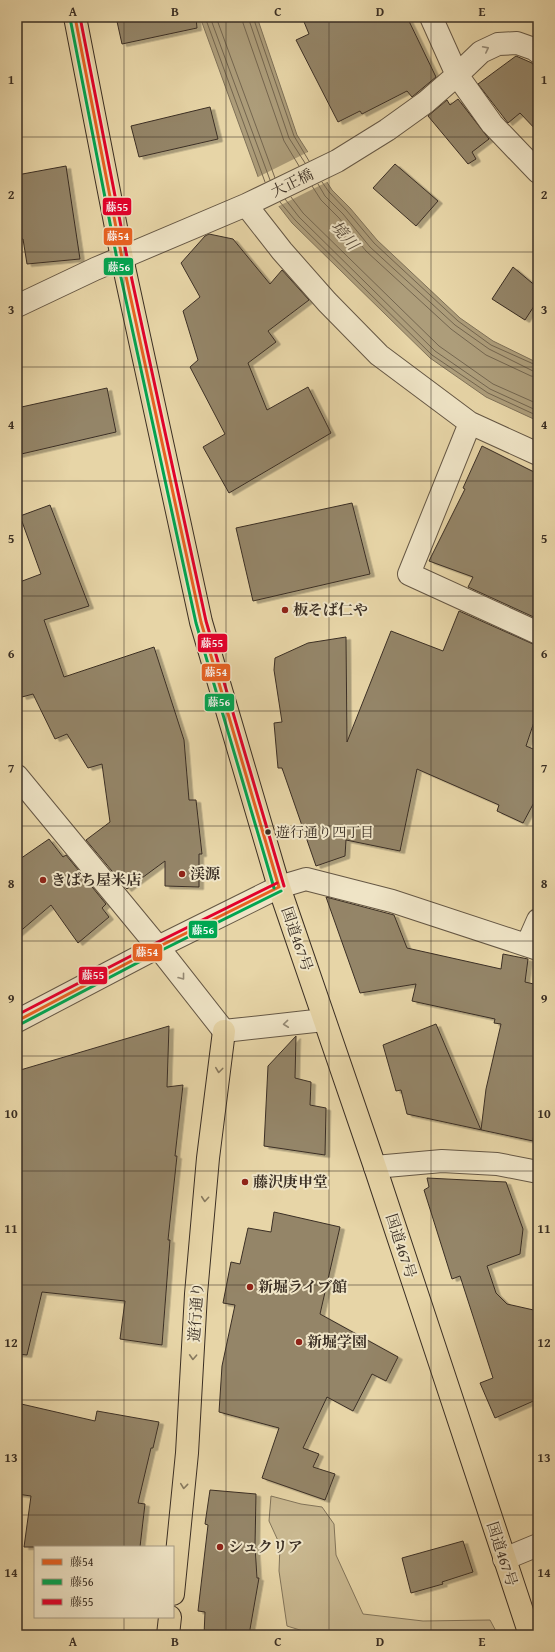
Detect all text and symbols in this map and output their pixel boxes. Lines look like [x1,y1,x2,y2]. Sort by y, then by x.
text: A [69,2,78,21]
text: B [171,2,179,21]
text: C [274,2,282,21]
text: D [376,2,384,21]
text: E [479,2,486,21]
one-way arrow [482,47,489,54]
text: 1 [8,70,14,89]
text: 1 [541,70,547,89]
street label: 大正橋 [267,163,317,202]
text: 2 [8,185,15,204]
text: 2 [541,185,548,204]
line badge: 藤55 [102,197,132,216]
text: 藤55 [106,199,128,215]
water label: 境川 [325,215,366,256]
line badge: 藤54 [103,227,133,246]
text: 藤54 [107,228,129,244]
line badge: 藤56 [103,257,134,276]
text: 藤56 [108,259,130,275]
text: 3 [8,300,14,319]
text: 3 [541,300,547,319]
text: 4 [8,415,15,434]
text: 4 [541,415,548,434]
text: 5 [8,529,15,548]
text: 5 [541,529,548,548]
place label: 板そば仁や [293,599,368,620]
marker: 板そば仁や [280,605,290,615]
line badge: 藤55 [197,633,228,653]
text: 藤55 [201,635,223,651]
text: 6 [8,644,15,663]
text: 6 [541,644,548,663]
line badge: 藤54 [201,663,231,682]
text: 藤54 [205,664,227,680]
line badge: 藤56 [204,693,235,712]
text: 藤56 [208,694,230,710]
text: 7 [8,759,15,778]
text: 7 [541,759,548,778]
place label: 遊行通り四丁目 [276,822,374,842]
marker: 遊行通り四丁目 [263,827,273,837]
place label: 渓源 [190,863,220,884]
place label: きばち屋米店 [51,869,141,890]
marker: 渓源 [177,869,187,879]
text: 8 [8,874,15,893]
text: 8 [541,874,548,893]
marker: きばち屋米店 [38,875,48,885]
street label: 国道467号 [277,904,318,974]
line badge: 藤56 [188,920,218,939]
text: 藤56 [192,922,214,938]
line badge: 藤54 [132,943,163,962]
text: 藤54 [136,944,158,960]
line badge: 藤55 [78,966,108,985]
text: 藤55 [82,967,104,983]
one-way arrow [177,973,184,980]
text: 9 [8,989,15,1008]
text: 9 [541,989,548,1008]
one-way arrow [283,1020,289,1029]
one-way arrow [215,1067,224,1073]
text: 10 [4,1104,18,1123]
text: 10 [537,1104,551,1123]
place label: 藤沢庚申堂 [253,1171,328,1192]
marker: 藤沢庚申堂 [240,1177,250,1187]
one-way arrow [200,1196,209,1202]
street label: 国道467号 [381,1211,422,1281]
text: 11 [4,1219,18,1238]
text: 11 [537,1219,551,1238]
place label: 新堀ライブ館 [258,1276,347,1297]
street label: 遊行通り [183,1281,208,1343]
marker: 新堀ライブ館 [245,1282,255,1292]
place label: 新堀学園 [307,1331,367,1352]
text: 12 [4,1333,18,1352]
text: 12 [537,1333,551,1352]
marker: 新堀学園 [294,1337,304,1347]
one-way arrow [188,1354,197,1360]
text: 13 [4,1448,18,1467]
text: 13 [537,1448,551,1467]
one-way arrow [180,1483,189,1489]
street label: 国道467号 [482,1519,523,1589]
place label: シュクリア [228,1536,303,1557]
marker: シュクリア [215,1542,225,1552]
legend [34,1546,174,1618]
text: 藤54 [70,1553,94,1570]
text: 14 [4,1563,18,1582]
text: 14 [537,1563,551,1582]
text: 藤56 [70,1573,94,1590]
text: 藤55 [70,1593,94,1610]
text: A [69,1632,78,1651]
text: B [171,1632,179,1651]
text: C [274,1632,282,1651]
text: D [376,1632,384,1651]
text: E [479,1632,486,1651]

